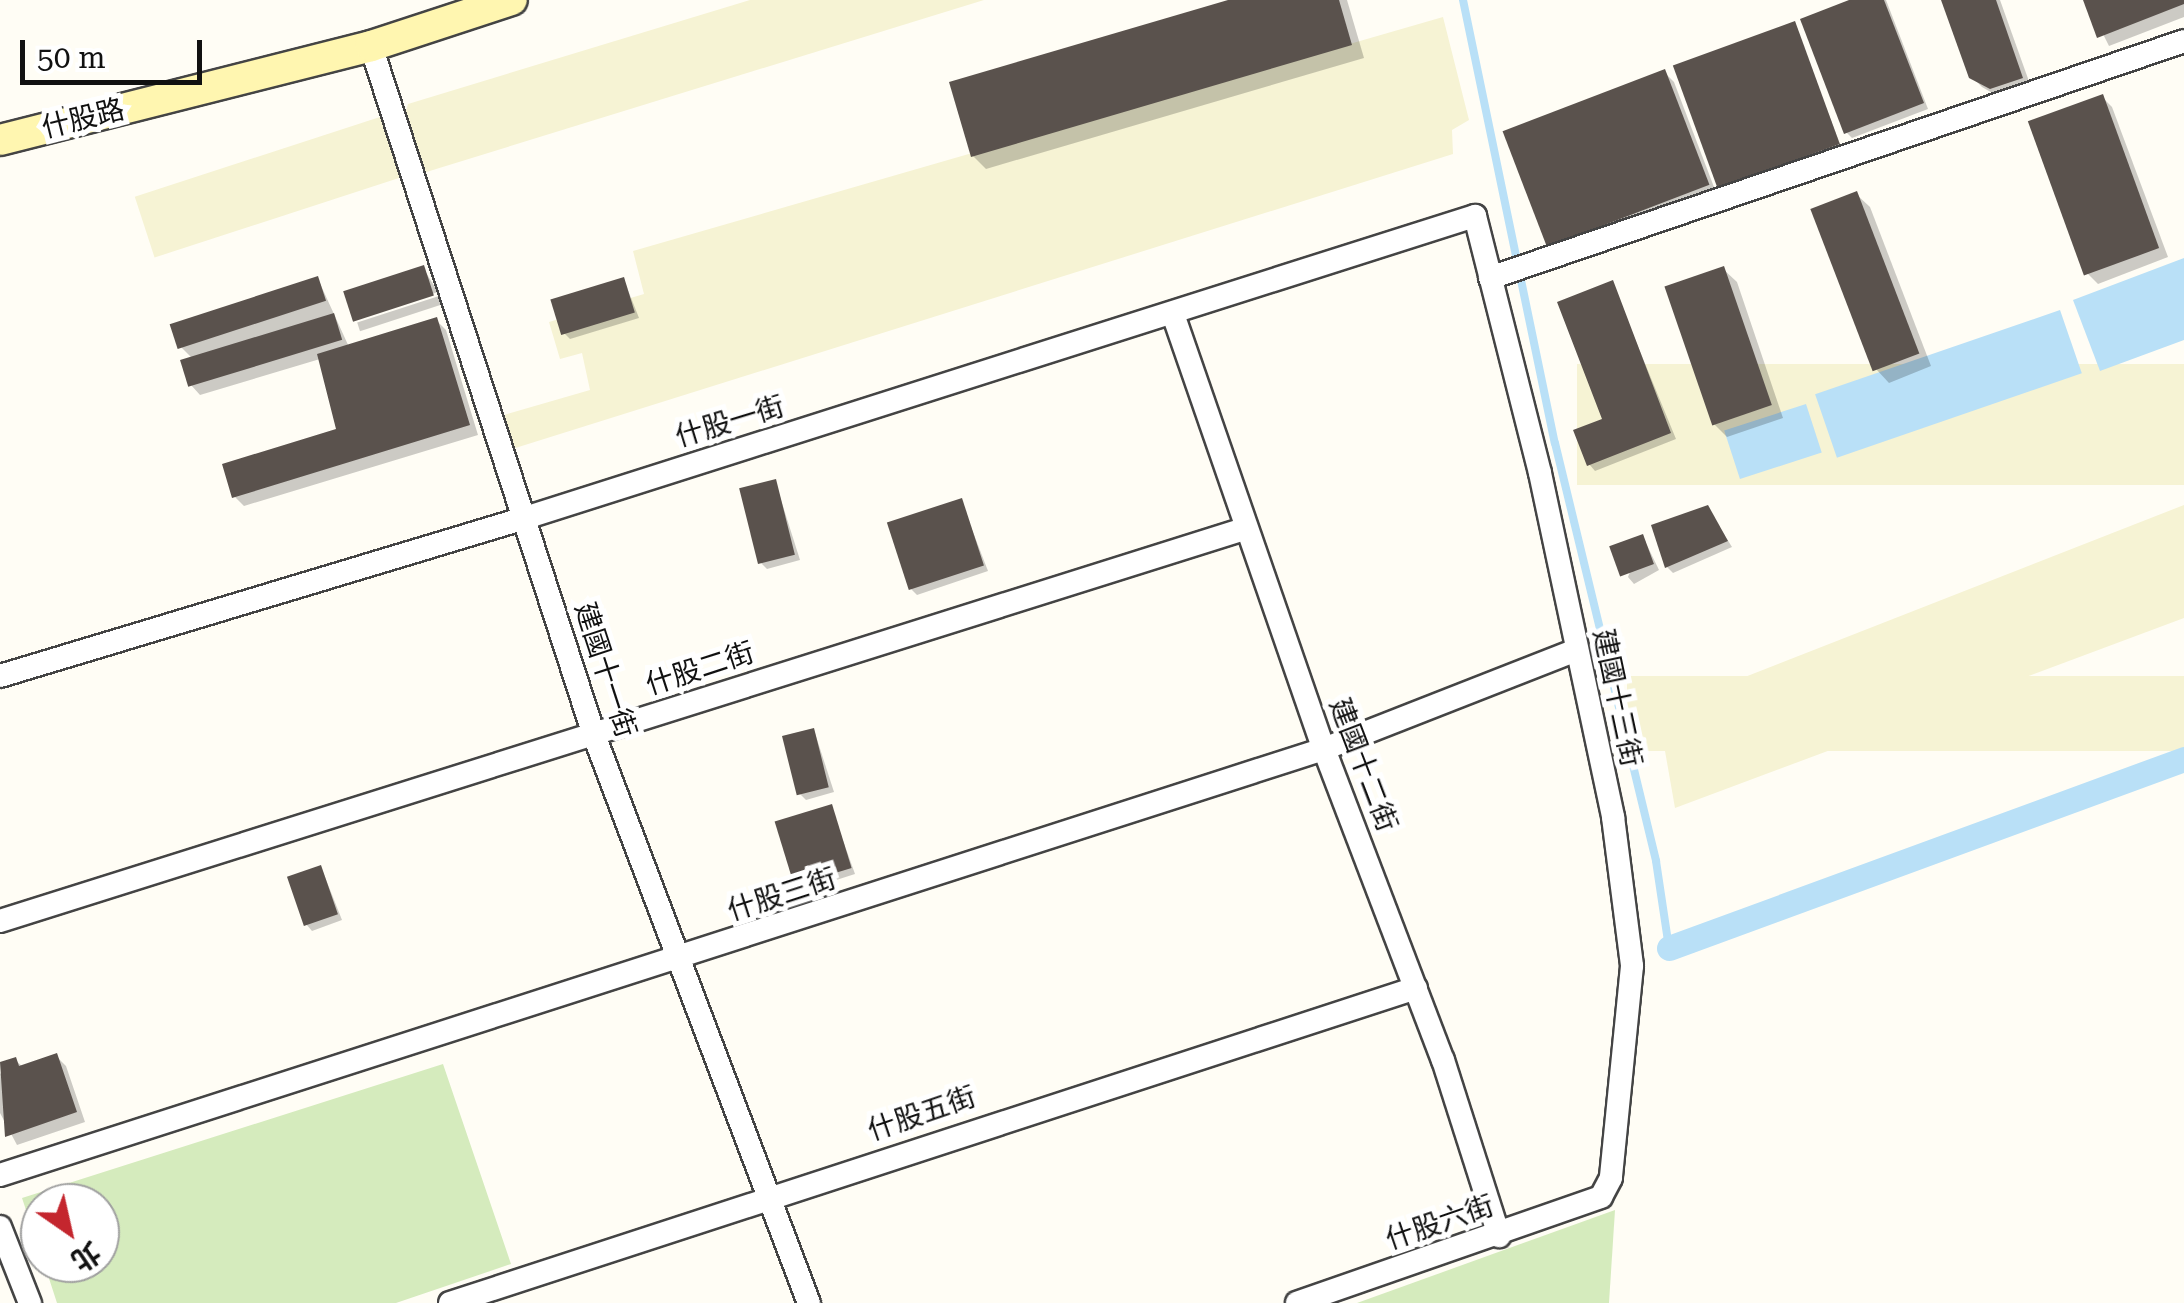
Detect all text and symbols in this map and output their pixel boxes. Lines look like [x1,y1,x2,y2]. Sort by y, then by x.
scale bar [25,20,208,82]
text: 50 m [37,40,106,75]
street label: 什股路 [38,93,128,145]
street label: 什股一街 [672,390,788,454]
street label: 建國十一街 [567,598,643,742]
street label: 建國十三街 [1586,626,1648,770]
street label: 什股二街 [642,636,758,702]
street label: 建國十二街 [1322,694,1404,836]
street label: 什股三街 [724,862,840,928]
street label: 什股五街 [864,1080,980,1148]
north arrow [20,1183,120,1283]
street label: 什股六街 [1382,1189,1498,1257]
text: 北 [65,1235,107,1278]

